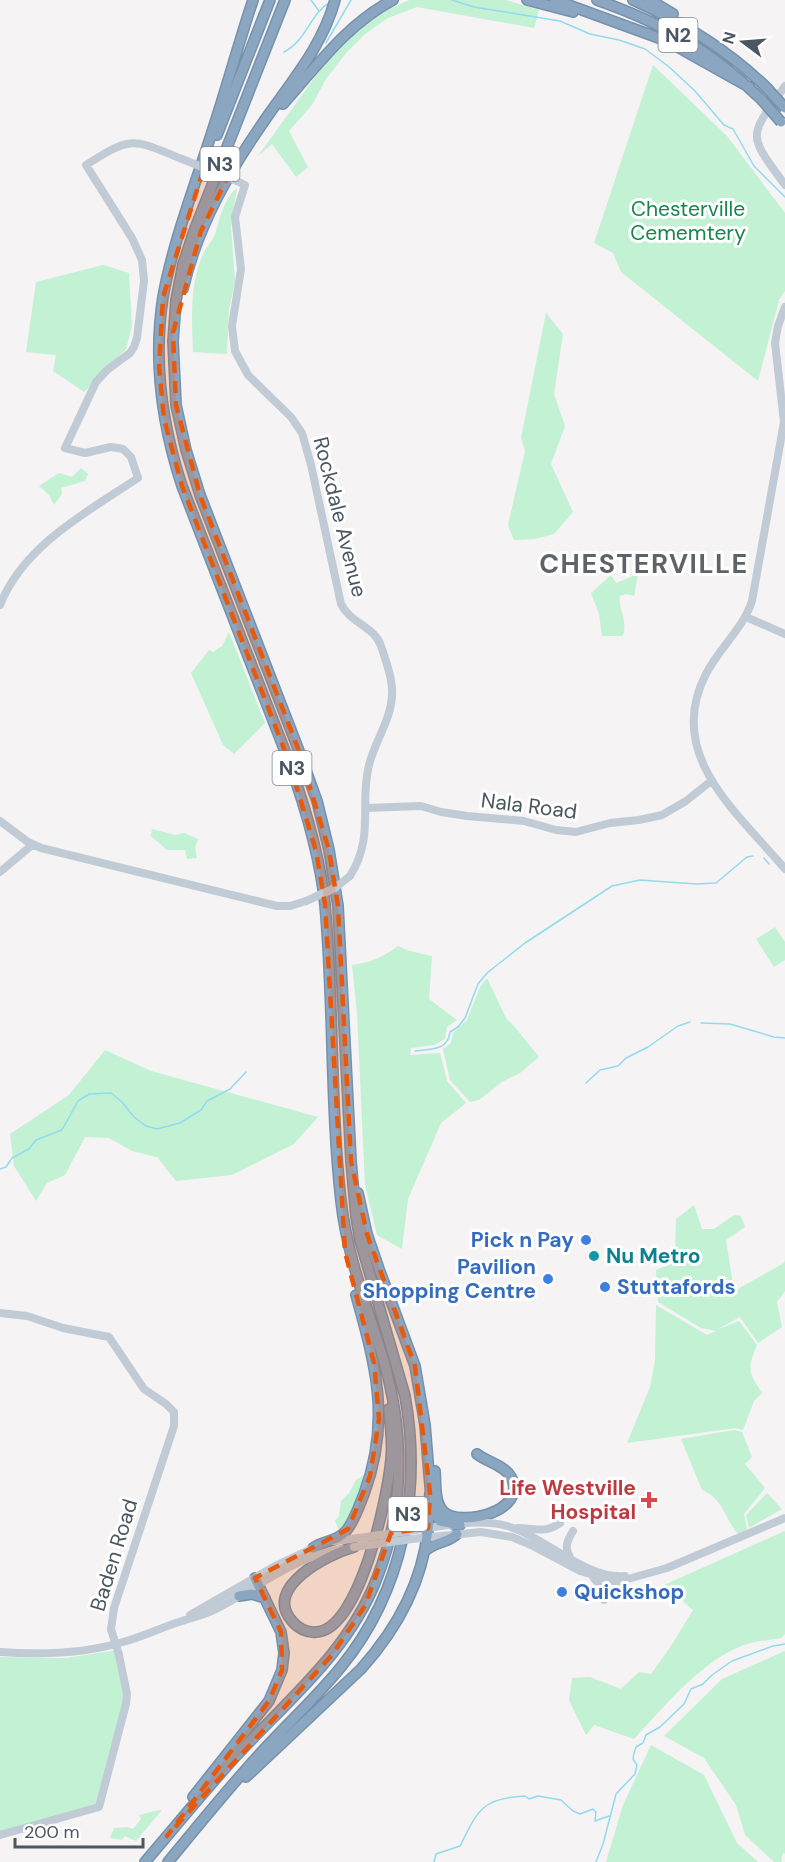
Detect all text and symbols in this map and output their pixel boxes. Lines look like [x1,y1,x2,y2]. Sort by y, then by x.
north arrow [713,12,773,72]
road number: N2 [658,18,698,52]
text: N [717,29,741,47]
road number: N3 [200,147,240,181]
park label: Chesterville Cememtery [630,195,746,247]
street label: Rockdale Avenue [307,434,373,600]
district label: CHESTERVILLE [539,546,749,581]
road number: N3 [272,751,312,785]
street label: Nala Road [479,786,579,826]
place label: Pick n Pay [471,1226,574,1254]
marker: Pick n Pay [579,1233,593,1247]
place label: Nu Metro [606,1242,701,1270]
marker: Nu Metro [587,1249,601,1263]
place label: Pavilion Shopping Centre [363,1253,536,1305]
marker: Pavilion Shopping Centre [541,1272,555,1286]
place label: Stuttafords [617,1273,736,1301]
marker: Stuttafords [598,1280,612,1294]
place label: Life Westville Hospital [499,1474,636,1526]
marker: Life Westville Hospital [640,1491,658,1509]
street label: Baden Road [84,1496,144,1614]
road number: N3 [388,1497,428,1531]
place label: Quickshop [574,1578,684,1606]
marker: Quickshop [555,1585,569,1599]
scale bar [15,1811,142,1849]
text: 200 m [24,1820,80,1844]

